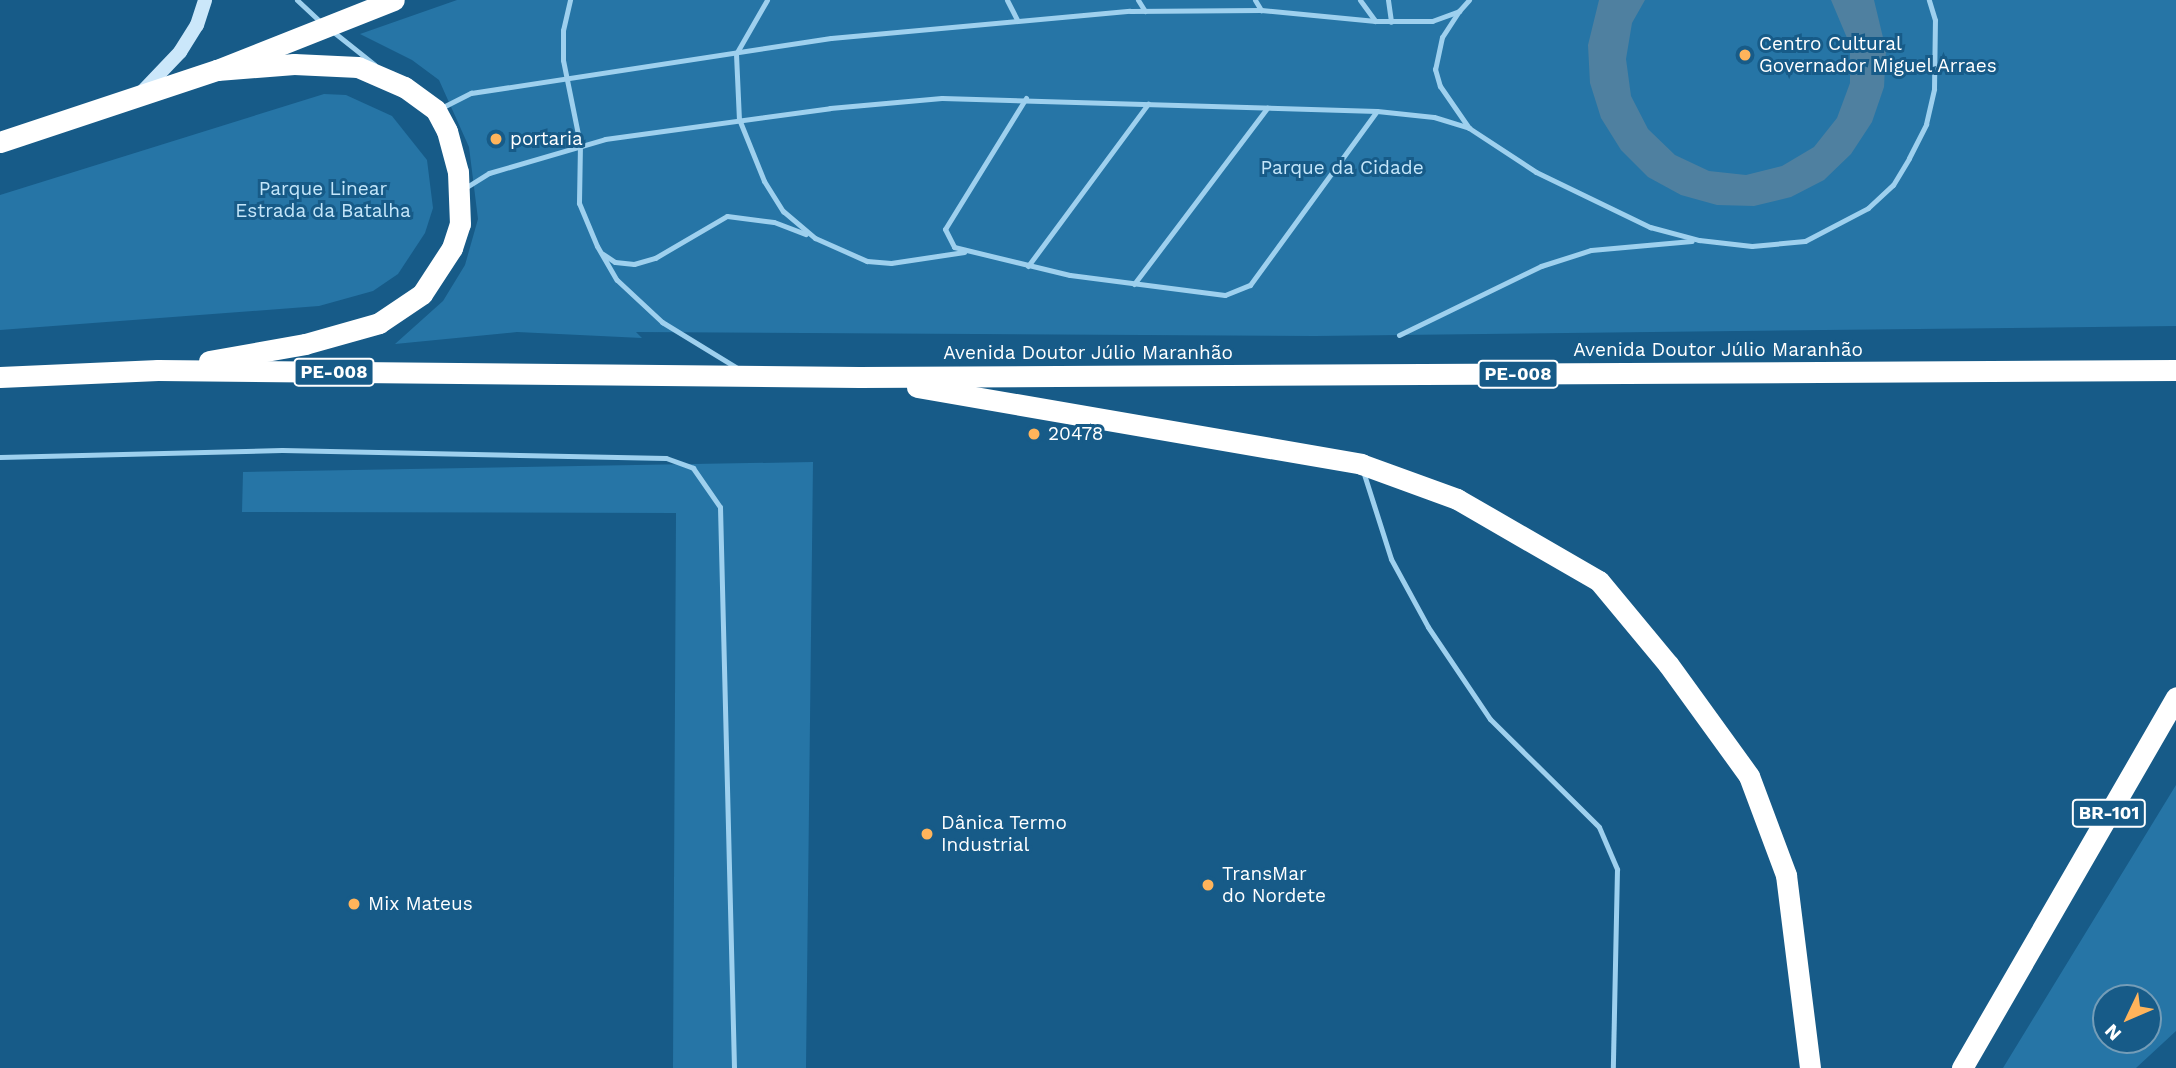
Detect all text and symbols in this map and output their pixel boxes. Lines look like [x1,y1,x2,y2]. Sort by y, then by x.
place label: Centro Cultural Governador Miguel Arraes [1759,33,1999,77]
marker: Centro Cultural Governador Miguel Arraes [1737,47,1753,63]
place label: portaria [510,128,583,150]
marker: portaria [488,131,504,147]
park label: Parque da Cidade [1260,157,1424,179]
park label: Parque Linear Estrada da Batalha [235,178,411,222]
street label: Avenida Doutor Júlio Maranhão [1573,339,1863,361]
street label: Avenida Doutor Júlio Maranhão [943,342,1233,364]
road number: PE-008 [292,358,376,386]
road number: PE-008 [1476,360,1560,388]
place label: 20478 [1048,423,1104,445]
marker: 20478 [1026,426,1042,442]
road number: BR-101 [2070,798,2148,828]
place label: Dânica Termo Industrial [941,812,1068,856]
marker: Dânica Termo Industrial [919,826,935,842]
place label: TransMar do Nordete [1222,863,1326,907]
marker: TransMar do Nordete [1200,877,1216,893]
place label: Mix Mateus [368,893,473,915]
marker: Mix Mateus [346,896,362,912]
north arrow [2092,984,2162,1054]
text: N [2100,1019,2126,1046]

